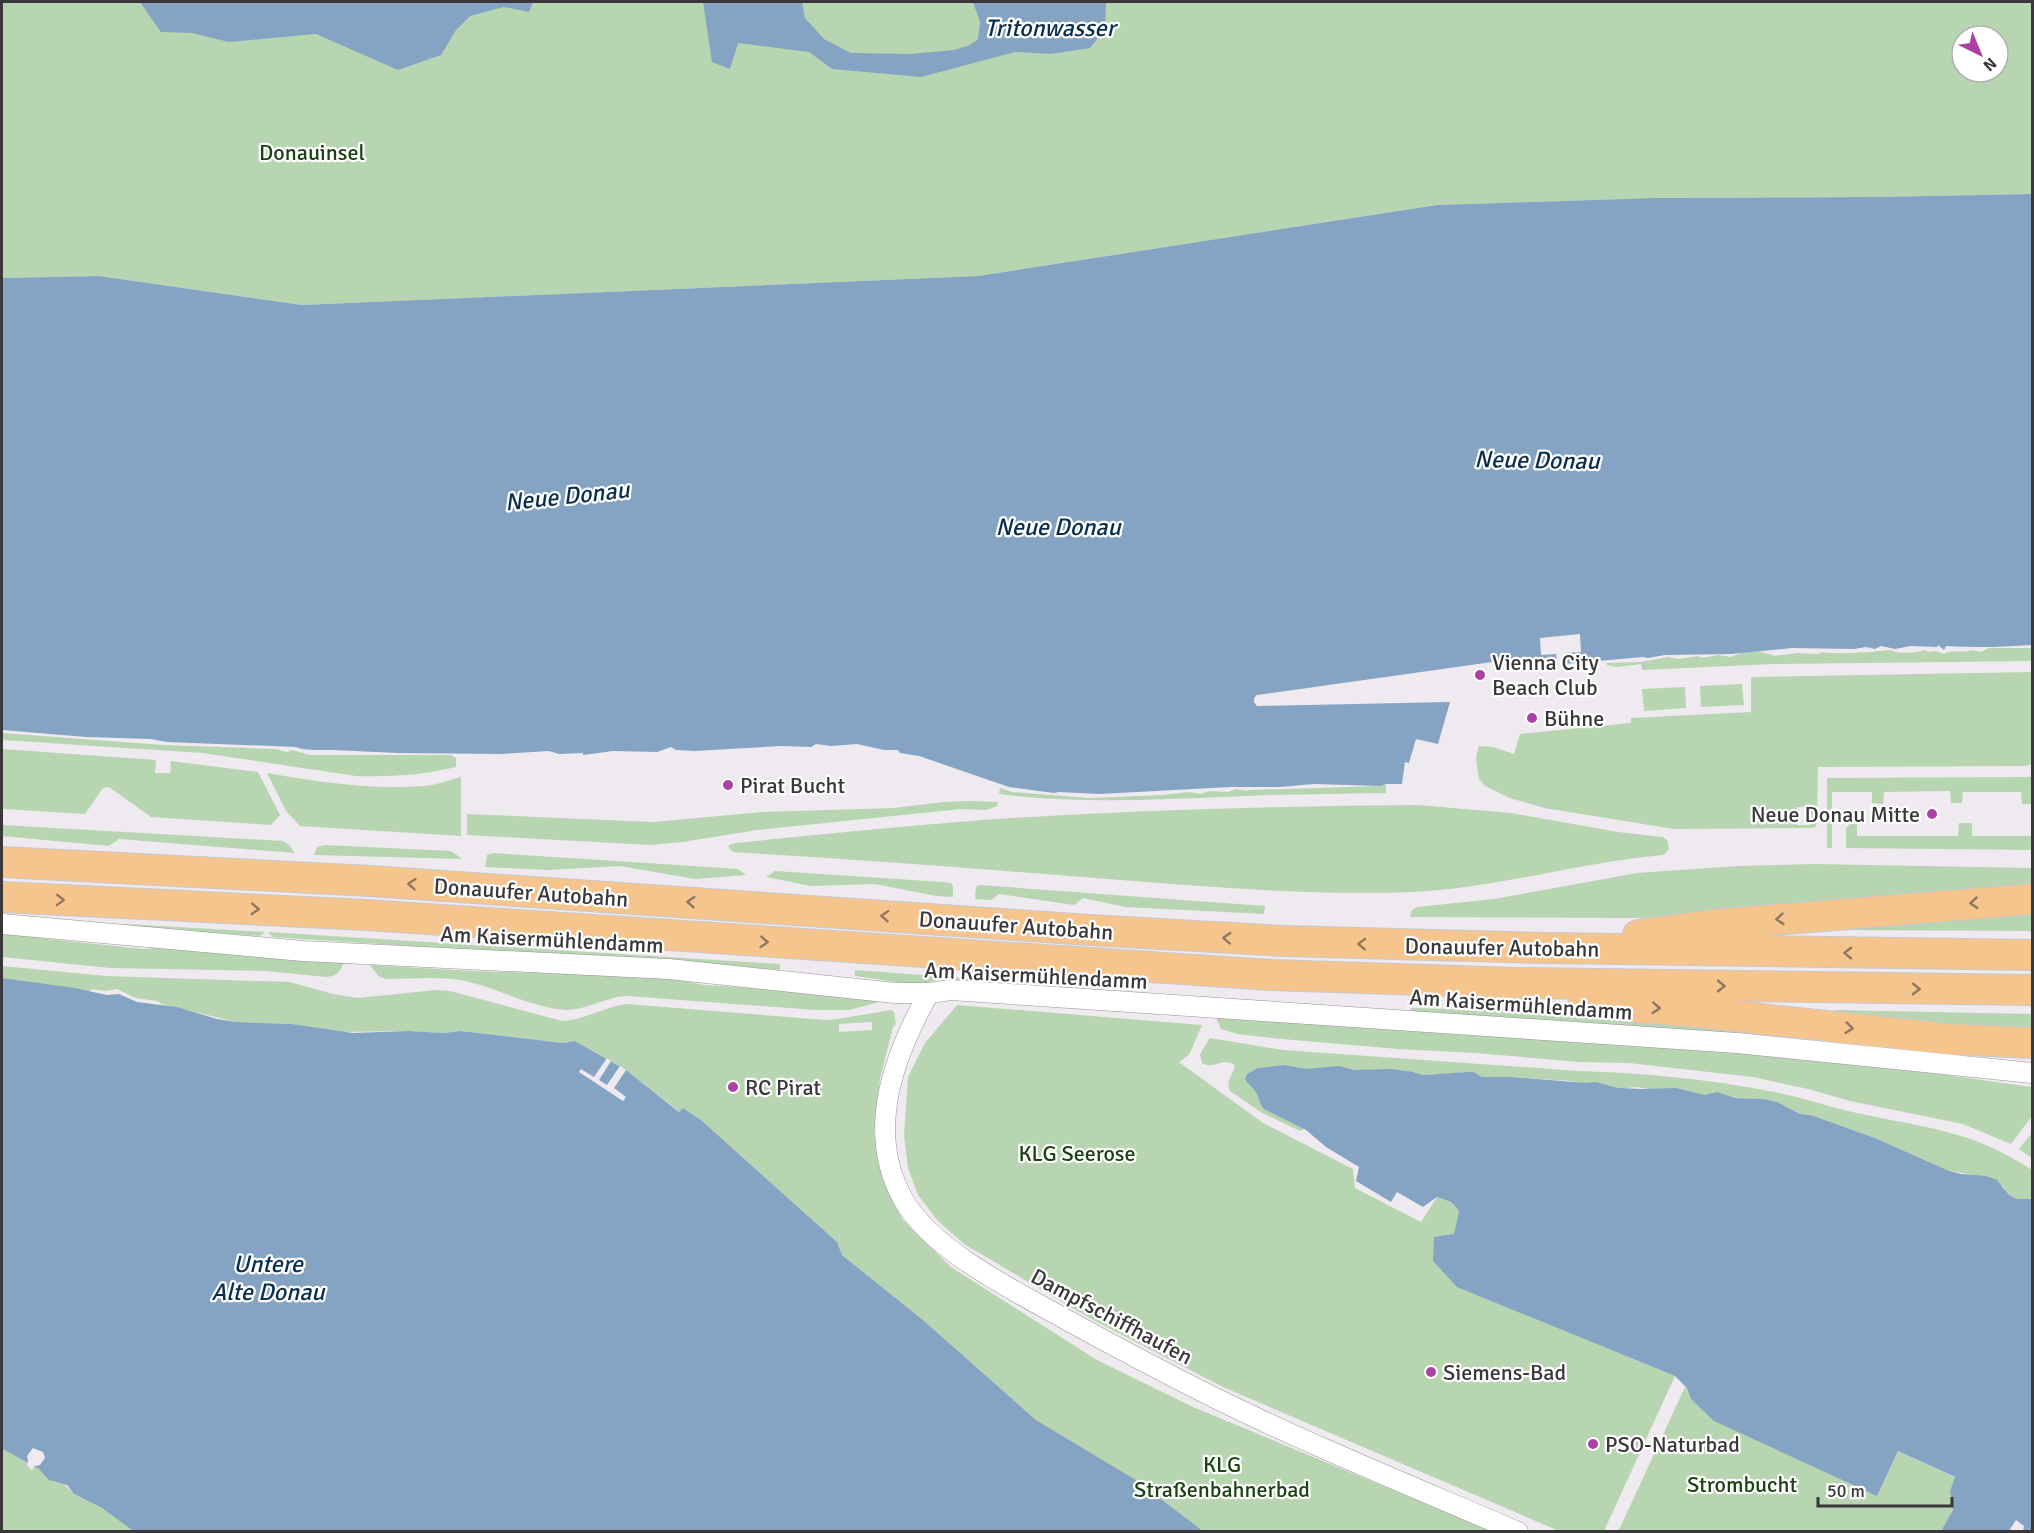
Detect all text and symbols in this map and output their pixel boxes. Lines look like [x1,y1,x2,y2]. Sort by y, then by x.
water label: Tritonwasser [985,13,1119,43]
north arrow [1950,24,2010,84]
text: N [1979,53,2000,75]
park label: Donauinsel [259,139,365,166]
water label: Neue Donau [1474,444,1602,476]
water label: Neue Donau [503,474,633,517]
water label: Neue Donau [995,512,1122,542]
place label: Vienna City Beach Club [1492,649,1600,701]
marker: Vienna City Beach Club [1473,668,1487,682]
place label: Bühne [1544,705,1604,732]
marker: Bühne [1525,711,1539,725]
place label: Pirat Bucht [740,772,845,799]
marker: Pirat Bucht [721,778,735,792]
place label: Neue Donau Mitte [1751,801,1920,828]
marker: Neue Donau Mitte [1925,807,1939,821]
street label: Donauufer Autobahn [433,872,629,913]
one-way arrow [408,877,417,890]
one-way arrow [55,893,64,906]
one-way arrow [686,896,695,909]
one-way arrow [1970,896,1979,909]
one-way arrow [250,902,259,915]
street label: Donauufer Autobahn [918,905,1114,946]
one-way arrow [881,910,890,923]
one-way arrow [1775,912,1784,925]
street label: Am Kaisermühlendamm [440,920,664,959]
one-way arrow [1222,932,1231,945]
street label: Donauufer Autobahn [1404,932,1600,963]
one-way arrow [759,935,768,948]
one-way arrow [1357,938,1366,950]
one-way arrow [1844,947,1853,959]
street label: Am Kaisermühlendamm [924,956,1148,995]
one-way arrow [1717,980,1726,992]
one-way arrow [1912,982,1921,995]
street label: Am Kaisermühlendamm [1409,983,1633,1026]
one-way arrow [1651,1001,1660,1014]
one-way arrow [1845,1022,1854,1034]
place label: RC Pirat [745,1074,821,1101]
marker: RC Pirat [726,1080,740,1094]
park label: KLG Seerose [1019,1140,1135,1167]
water label: Untere Alte Donau [212,1249,326,1307]
street label: Dampfschiffhaufen [1026,1262,1197,1370]
place label: Siemens-Bad [1443,1359,1566,1386]
marker: Siemens-Bad [1424,1365,1438,1379]
place label: PSO-Naturbad [1605,1431,1740,1458]
marker: PSO-Naturbad [1586,1437,1600,1451]
park label: KLG Straßenbahnerbad [1134,1451,1310,1503]
scale bar [1818,1470,1952,1508]
park label: Strombucht [1687,1471,1797,1498]
text: 50 m [1827,1480,1865,1502]

